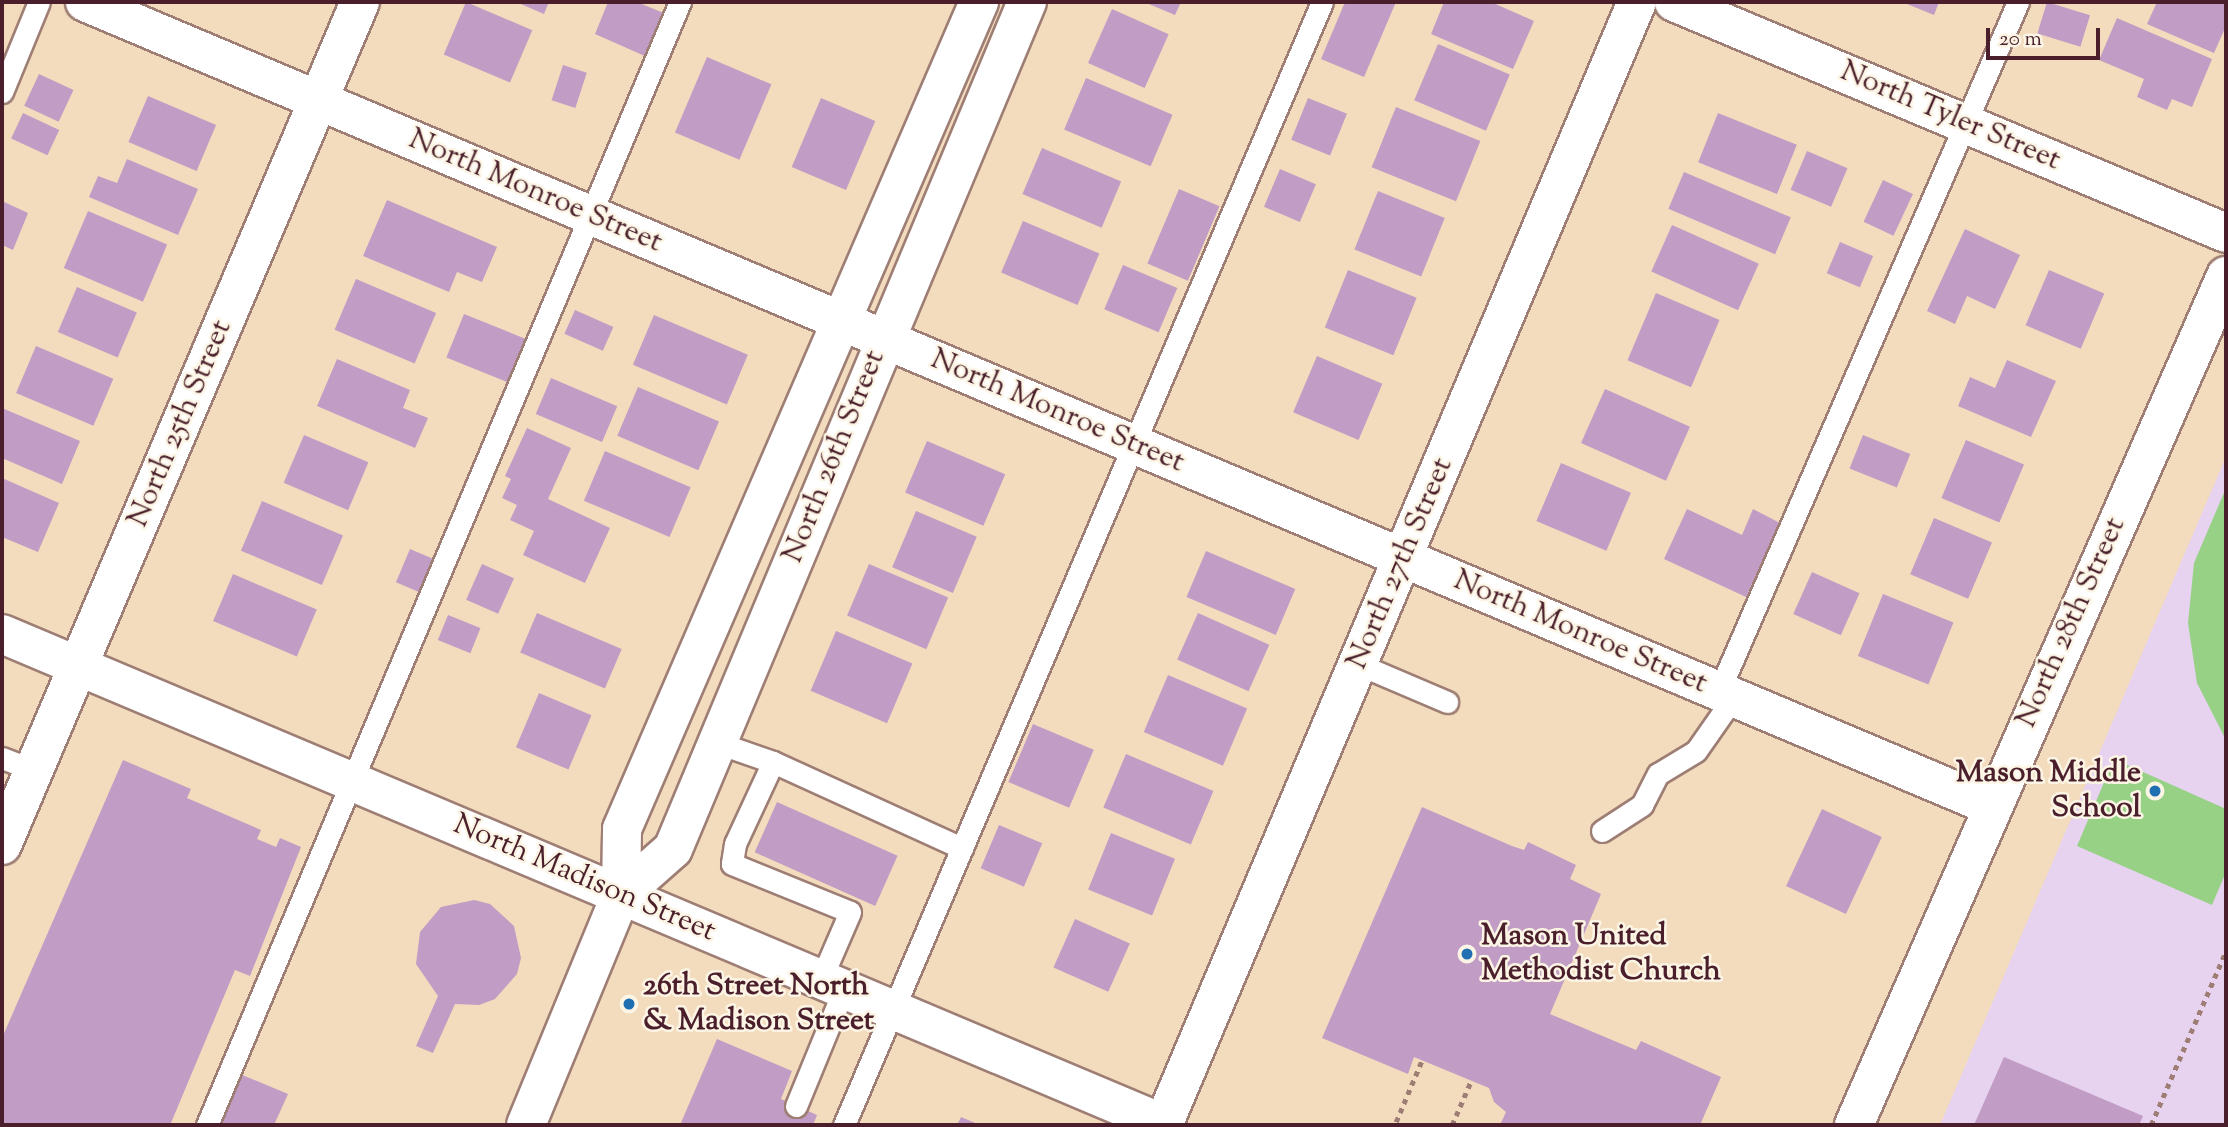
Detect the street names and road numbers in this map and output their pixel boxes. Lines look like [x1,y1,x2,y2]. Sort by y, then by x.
street label: North Tyler Street [1834,54,2066,180]
street label: North Monroe Street [403,122,667,262]
street label: North 25th Street [121,315,241,533]
street label: North Monroe Street [925,342,1189,482]
street label: North 26th Street [776,346,894,568]
street label: North 27th Street [1340,453,1462,675]
street label: North 28th Street [2010,512,2134,734]
street label: North Monroe Street [1448,563,1712,703]
street label: North Madison Street [447,807,721,951]

